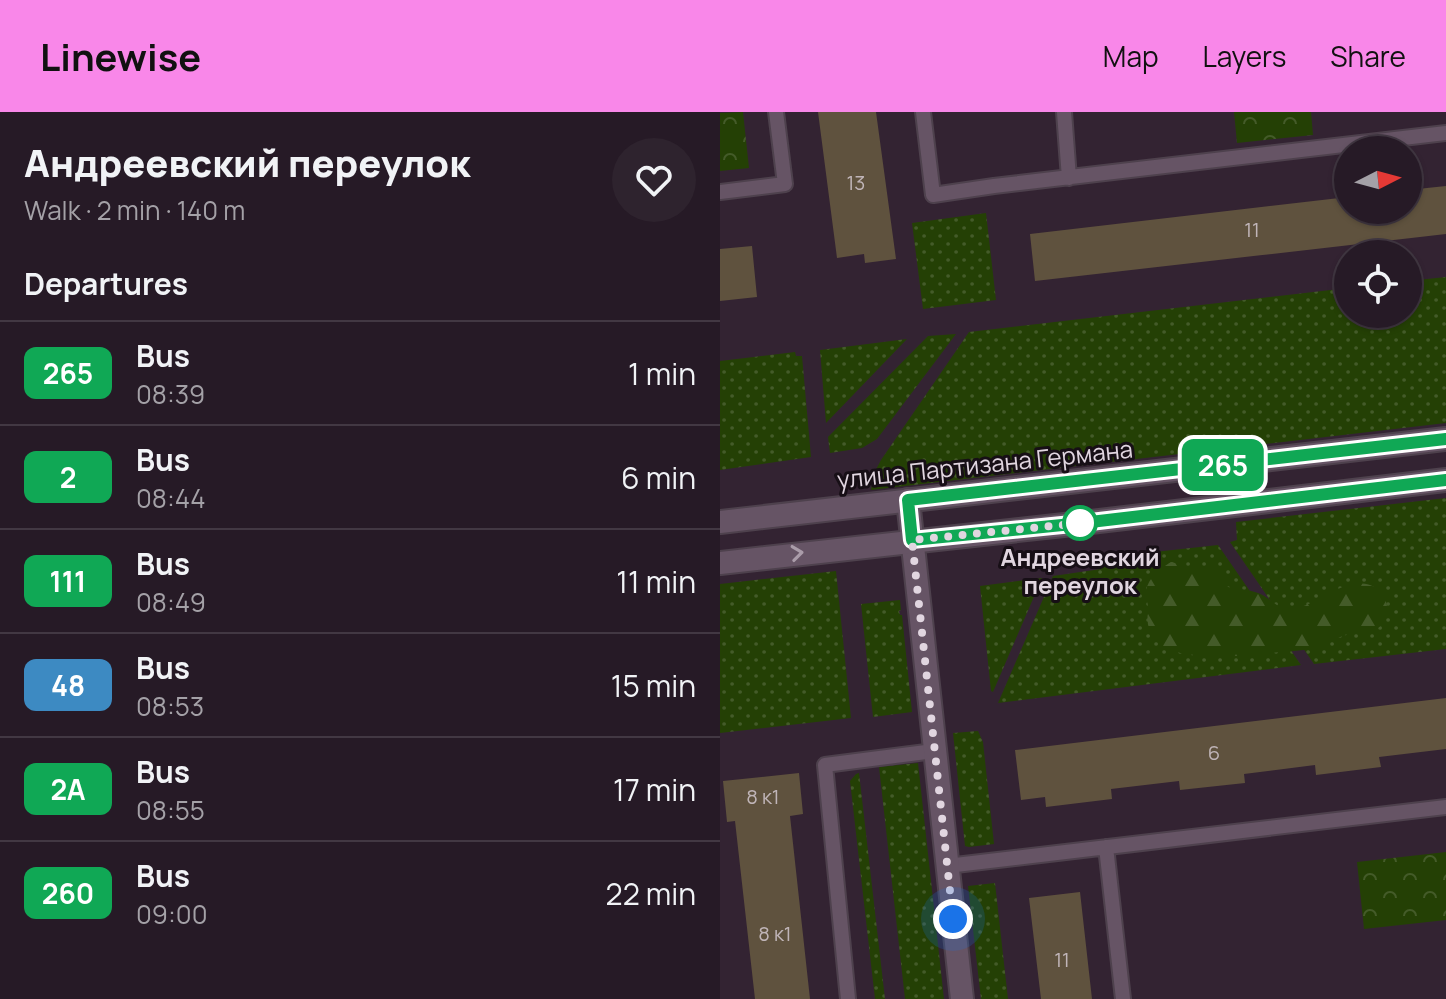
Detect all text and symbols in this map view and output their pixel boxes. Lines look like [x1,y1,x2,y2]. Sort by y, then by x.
text: Linewise [40,30,201,82]
text: Map [1103,37,1159,75]
text: Layers [1203,37,1286,75]
text: Share [1330,37,1406,75]
text: Андреевский переулок [24,136,470,188]
north arrow [1334,136,1422,224]
map controls [1334,136,1422,328]
button: heart [612,138,696,222]
house number: 13 [847,169,865,196]
text: Walk · 2 min · 140 m [24,192,245,228]
house number: 11 [1244,216,1260,243]
button: locate [1334,240,1422,328]
text: Departures [24,263,188,304]
text: Bus [136,335,190,376]
text: 1 min [628,353,696,394]
text: 265 [43,354,93,392]
text: 08:39 [136,376,205,412]
street label: улица Партизана Германа [835,432,1134,495]
text: Bus [136,439,190,480]
line badge: 265 [1177,439,1269,491]
text: 265 [1198,446,1248,484]
text: 6 min [621,457,696,498]
text: 2 [60,458,76,496]
text: 08:44 [136,480,206,516]
marker: Андреевский переулок [1063,506,1097,540]
place label: Андреевский переулок [1000,540,1160,601]
text: Bus [136,543,190,584]
one-way arrow [791,545,804,562]
text: 11 min [616,561,696,602]
text: 111 [50,562,86,600]
text: 08:49 [136,584,206,620]
text: Bus [136,647,190,688]
text: 15 min [611,665,696,706]
text: 48 [51,666,85,704]
text: 08:53 [136,688,204,724]
house number: 6 [1208,739,1220,766]
text: Bus [136,751,190,792]
text: 17 min [613,769,696,810]
text: 2А [51,770,85,808]
house number: 8 к1 [746,783,780,810]
text: 08:55 [136,792,205,828]
text: Bus [136,855,190,896]
text: 22 min [606,873,696,914]
text: 260 [42,874,94,912]
text: 09:00 [136,896,208,932]
your location [933,899,973,939]
house number: 8 к1 [758,920,792,947]
house number: 11 [1054,946,1070,973]

